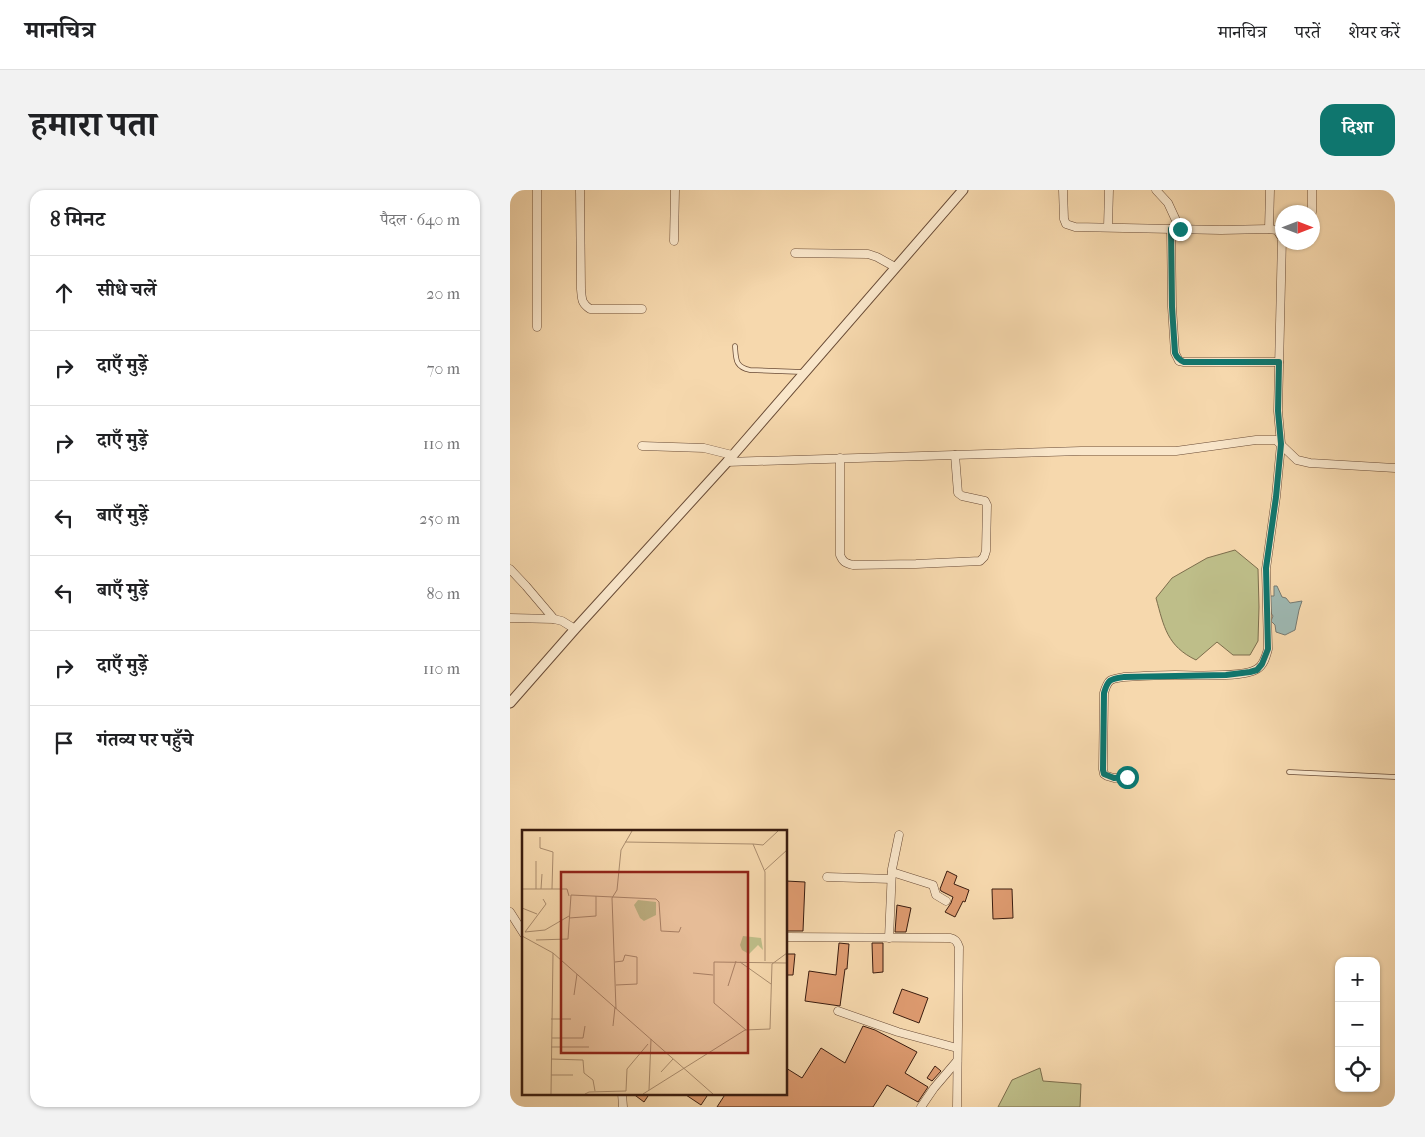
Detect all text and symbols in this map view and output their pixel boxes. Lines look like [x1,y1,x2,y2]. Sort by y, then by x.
text: मानचित्र [25,16,95,44]
text: मानचित्र [1218,22,1267,43]
text: परतें [1295,22,1320,43]
text: शेयर करें [1348,22,1400,43]
text: हमारा पता [30,104,157,145]
button: दिशा [1320,104,1395,156]
north arrow [1275,205,1320,250]
text: 8 मिनट [50,207,105,231]
text: पैदल · 640 m [380,210,460,229]
route end [1169,218,1192,241]
icon: ahead [50,279,78,307]
text: सीधे चलें [97,279,156,301]
text: 20 m [426,284,460,303]
icon: right [50,354,78,382]
text: दाएँ मुड़ें [97,354,148,376]
text: 70 m [427,359,460,378]
icon: right [50,429,78,457]
text: दाएँ मुड़ें [97,429,148,451]
text: 110 m [423,434,460,453]
icon: left [50,504,78,532]
text: बाएँ मुड़ें [97,504,148,526]
text: 250 m [419,509,460,528]
icon: left [50,579,78,607]
text: बाएँ मुड़ें [97,579,148,601]
text: 80 m [426,584,460,603]
icon: right [50,654,78,682]
text: दाएँ मुड़ें [97,654,148,676]
text: 110 m [423,659,460,678]
icon: arrive [50,729,78,757]
text: गंतव्य पर पहुँचे [97,729,193,751]
route start [1116,766,1139,789]
inset map [522,830,788,1094]
map controls [1335,957,1380,1092]
button: + [1335,957,1380,1002]
button: − [1335,1002,1380,1047]
button: locate [1335,1047,1380,1092]

